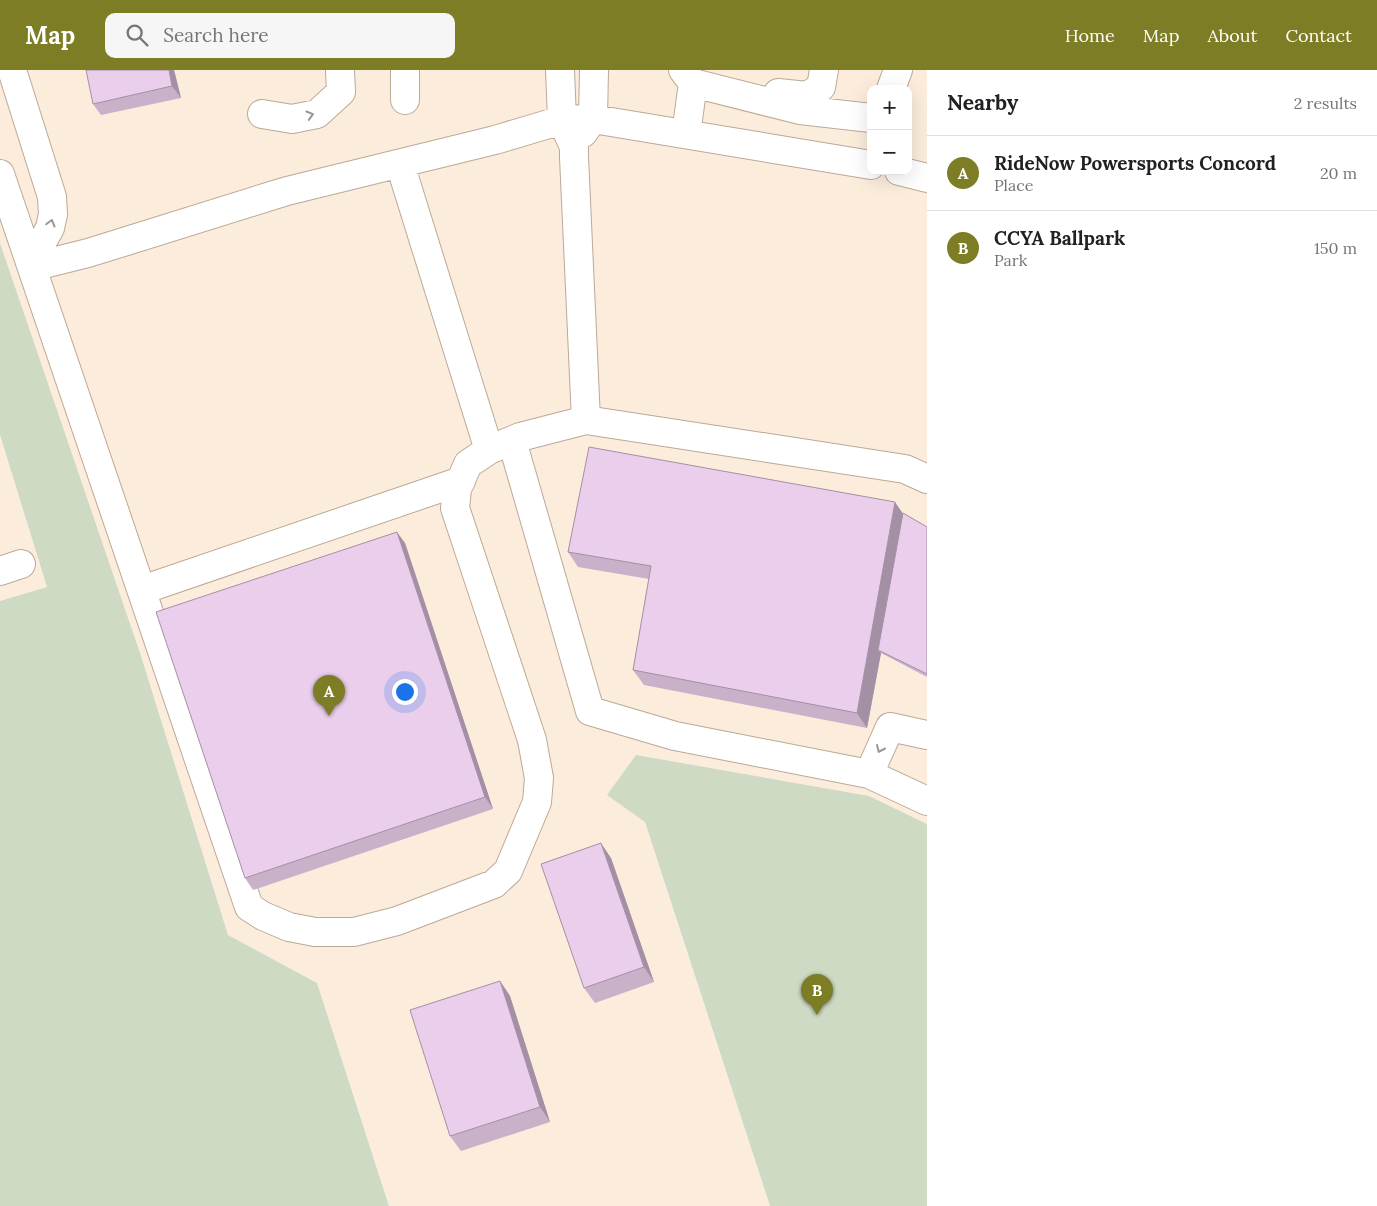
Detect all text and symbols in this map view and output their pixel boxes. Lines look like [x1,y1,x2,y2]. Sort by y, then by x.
search box [105,13,455,58]
text: Map [25,20,75,51]
icon: search [123,21,151,49]
text: Search here [163,23,269,47]
text: Home [1065,24,1115,47]
text: Map [1143,24,1179,47]
text: About [1207,24,1257,47]
text: Contact [1285,24,1352,47]
map controls [867,85,912,175]
button: + [867,85,912,130]
text: Nearby [947,89,1018,116]
text: 2 results [1294,93,1357,113]
one-way arrow [306,110,314,121]
button: − [867,130,912,175]
text: RideNow Powersports Concord [994,151,1276,175]
text: A [958,163,968,183]
text: 20 m [1320,163,1357,183]
text: Place [994,175,1033,195]
one-way arrow [45,219,55,228]
text: CCYA Ballpark [994,226,1125,250]
text: B [958,238,968,258]
text: 150 m [1314,238,1357,258]
text: Park [994,250,1027,270]
pin: A [313,675,345,716]
your location [392,679,418,705]
one-way arrow [876,744,887,753]
pin: B [801,974,833,1015]

